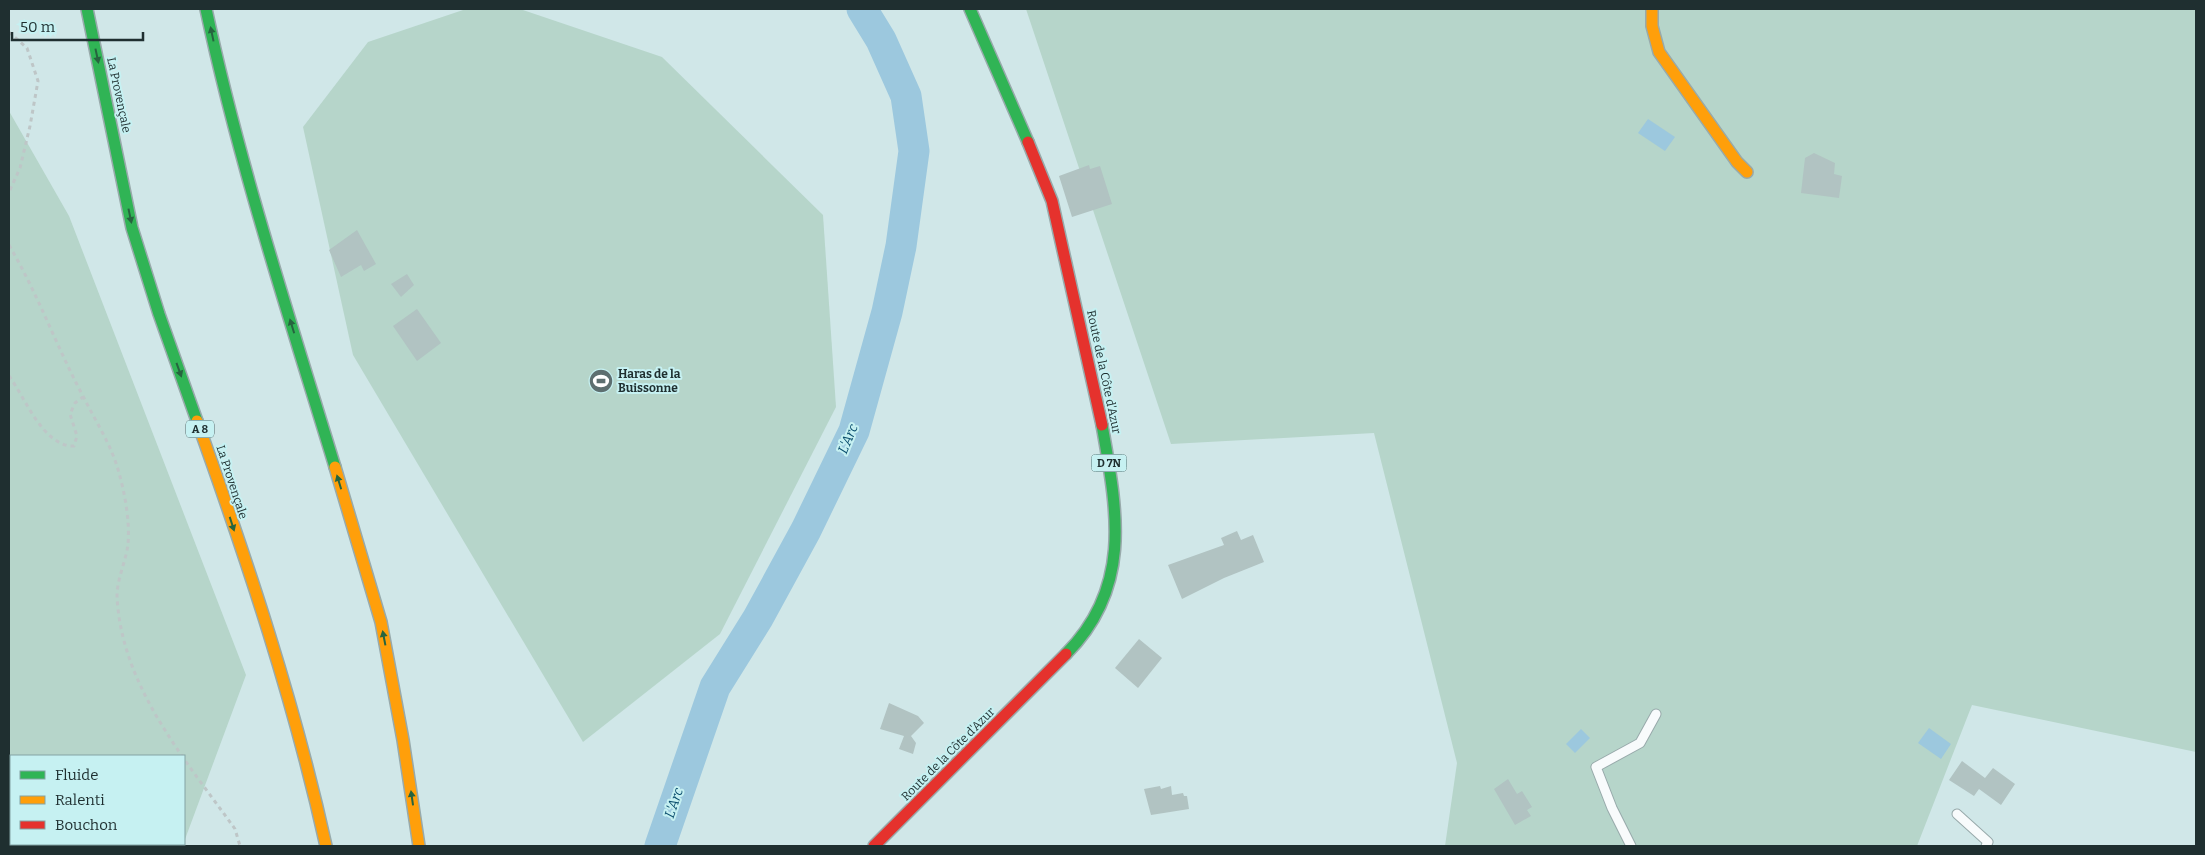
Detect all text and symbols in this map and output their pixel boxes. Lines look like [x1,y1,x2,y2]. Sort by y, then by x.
scale bar [12,10,144,42]
text: 50 m [20,18,56,36]
one-way arrow [207,26,215,42]
one-way arrow [93,49,101,64]
street label: La Provençale [104,56,134,134]
one-way arrow [126,208,134,223]
street label: Route de la Côte d'Azur [1084,309,1124,436]
one-way arrow [288,319,296,334]
one-way arrow [176,363,183,378]
place label: Haras de la Buissonne [618,367,681,395]
sports icon: Haras de la Buissonne [588,368,614,394]
road number: A 8 [186,420,214,438]
water label: L'Arc [834,421,862,456]
street label: La Provençale [213,443,251,521]
road number: D 7N [1092,454,1126,472]
one-way arrow [335,474,343,489]
one-way arrow [228,517,236,532]
one-way arrow [380,630,388,646]
street label: Route de la Côte d'Azur [898,704,998,804]
legend [10,755,185,845]
text: Fluide [55,766,98,784]
water label: L'Arc [661,786,687,820]
one-way arrow [407,790,415,806]
text: Ralenti [55,791,105,809]
text: Bouchon [55,816,118,834]

